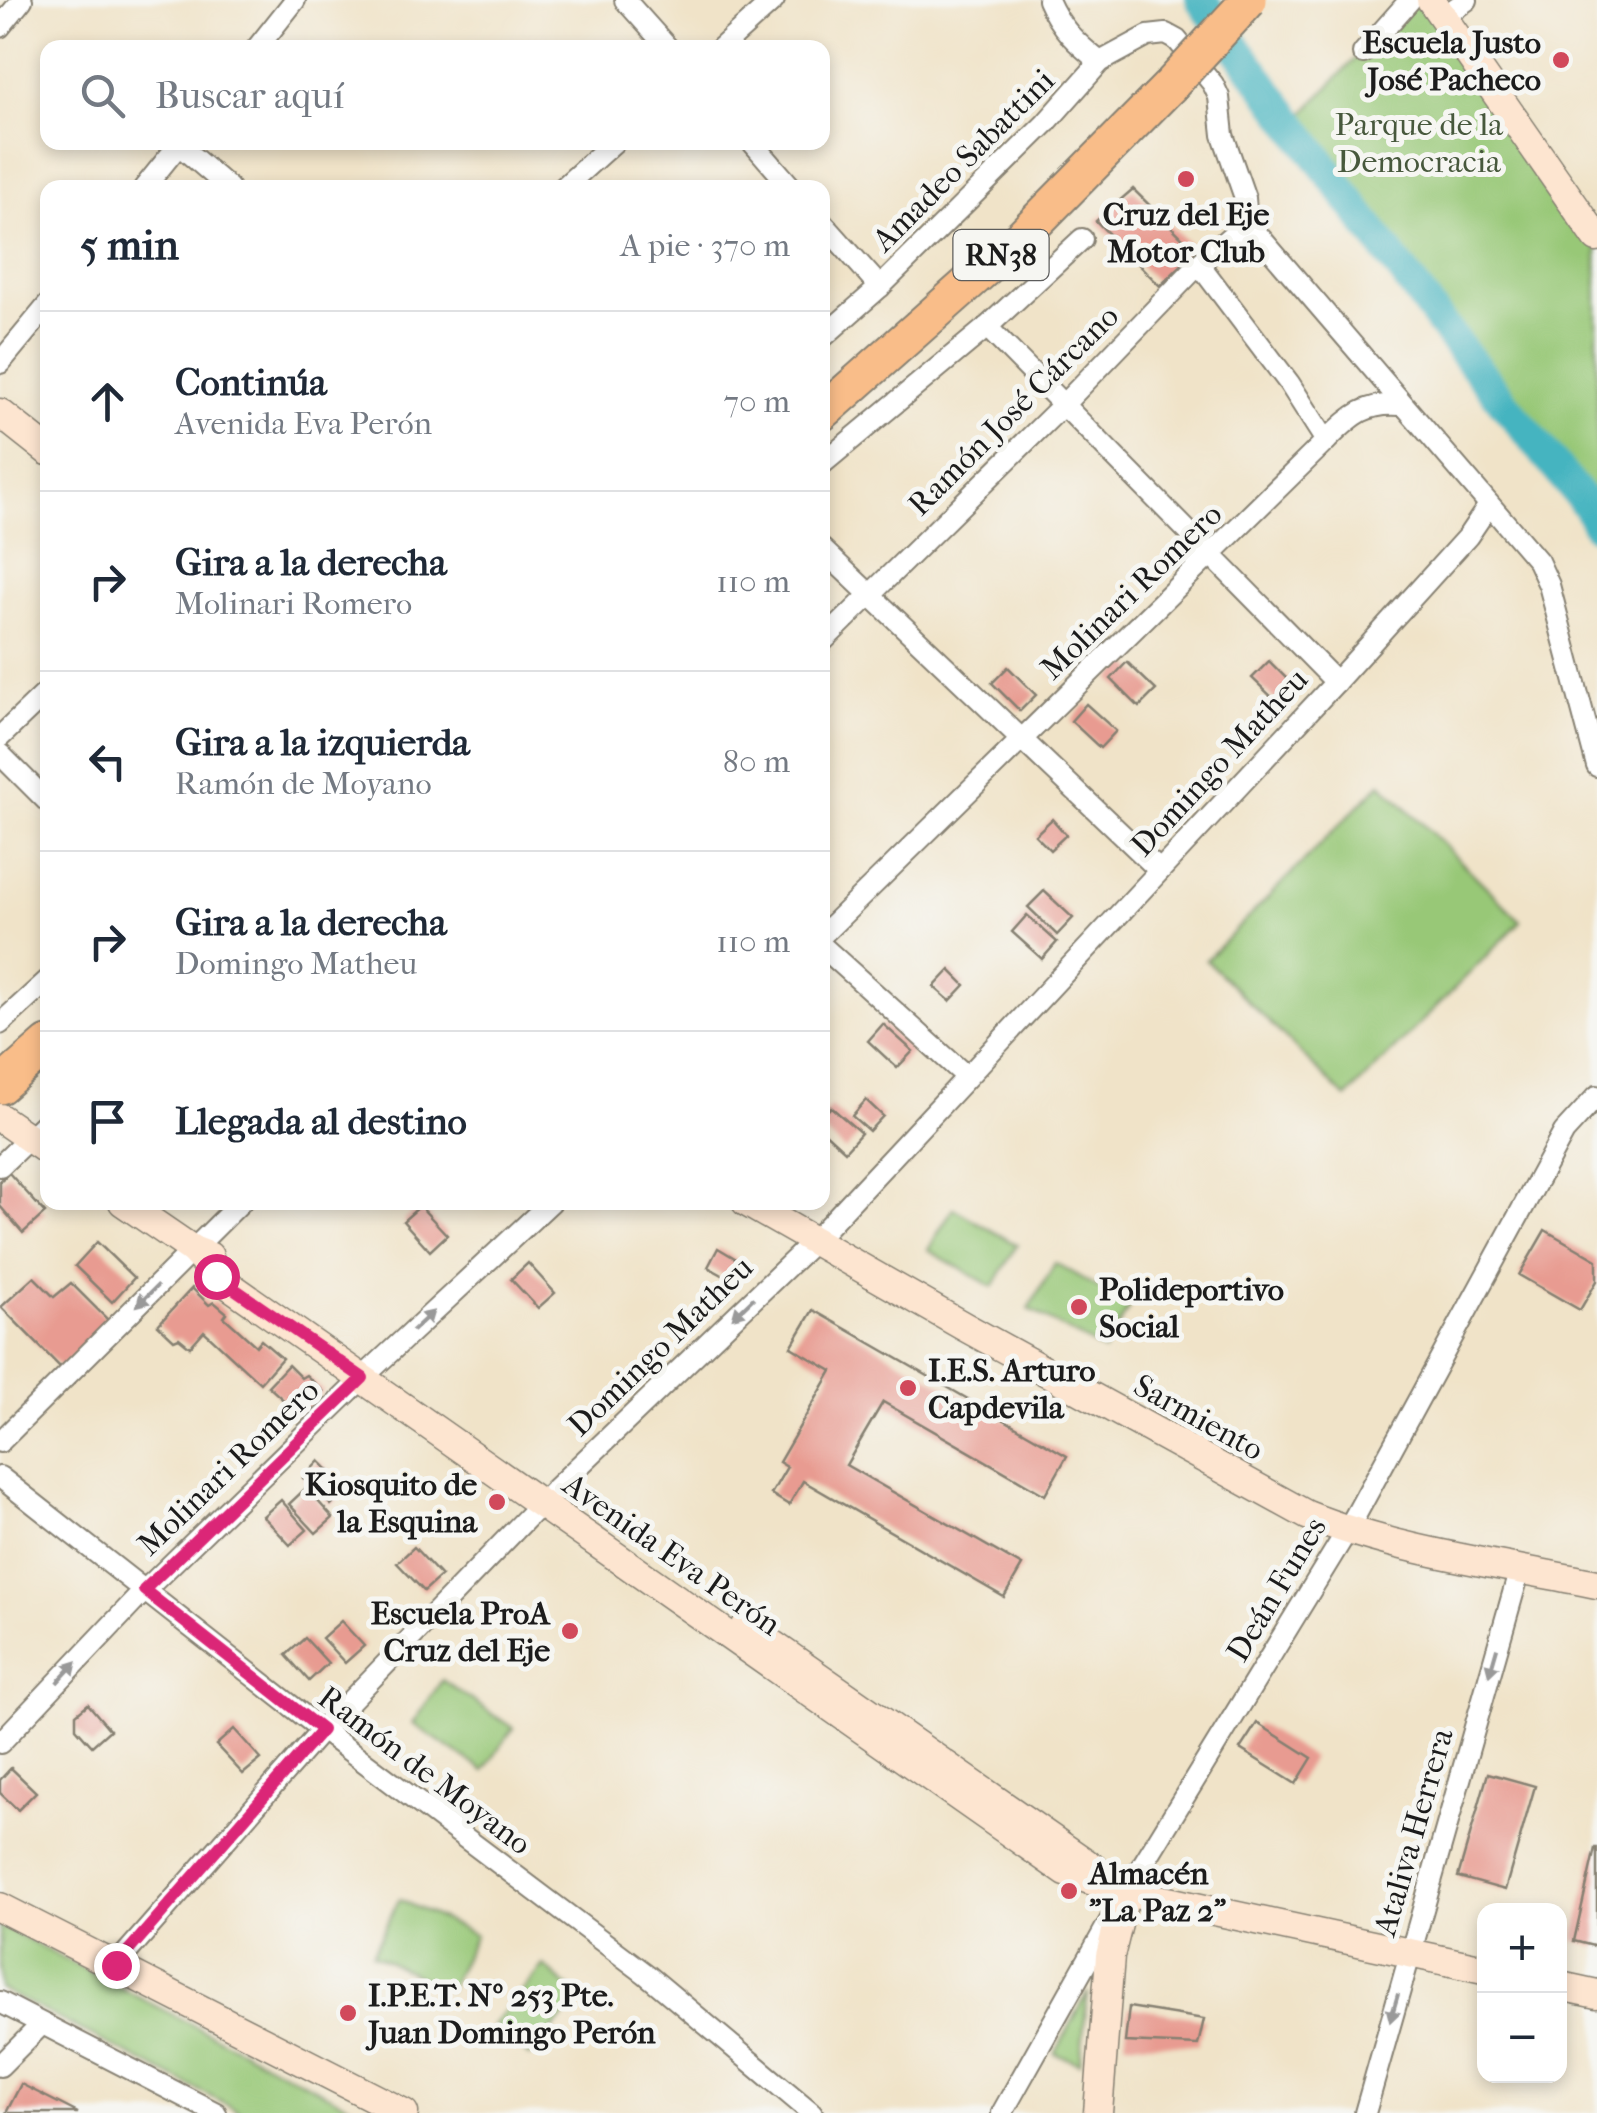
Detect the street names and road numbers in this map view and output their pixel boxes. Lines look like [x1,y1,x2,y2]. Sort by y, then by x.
street label: Amadeo Sabattini [863,61,1062,260]
road number: RN38 [954,230,1048,280]
street label: Ramón José Cárcano [901,298,1126,523]
street label: Molinari Romero [1033,496,1230,687]
street label: Domingo Matheu [1123,661,1316,864]
street label: Domingo Matheu [560,1249,760,1444]
street label: Sarmiento [1127,1367,1270,1468]
street label: Molinari Romero [130,1372,327,1563]
street label: Avenida Eva Perón [554,1464,788,1644]
street label: Deán Funes [1219,1510,1334,1668]
street label: Ramón de Moyano [311,1678,538,1862]
street label: Ataliva Herrera [1366,1723,1461,1942]

